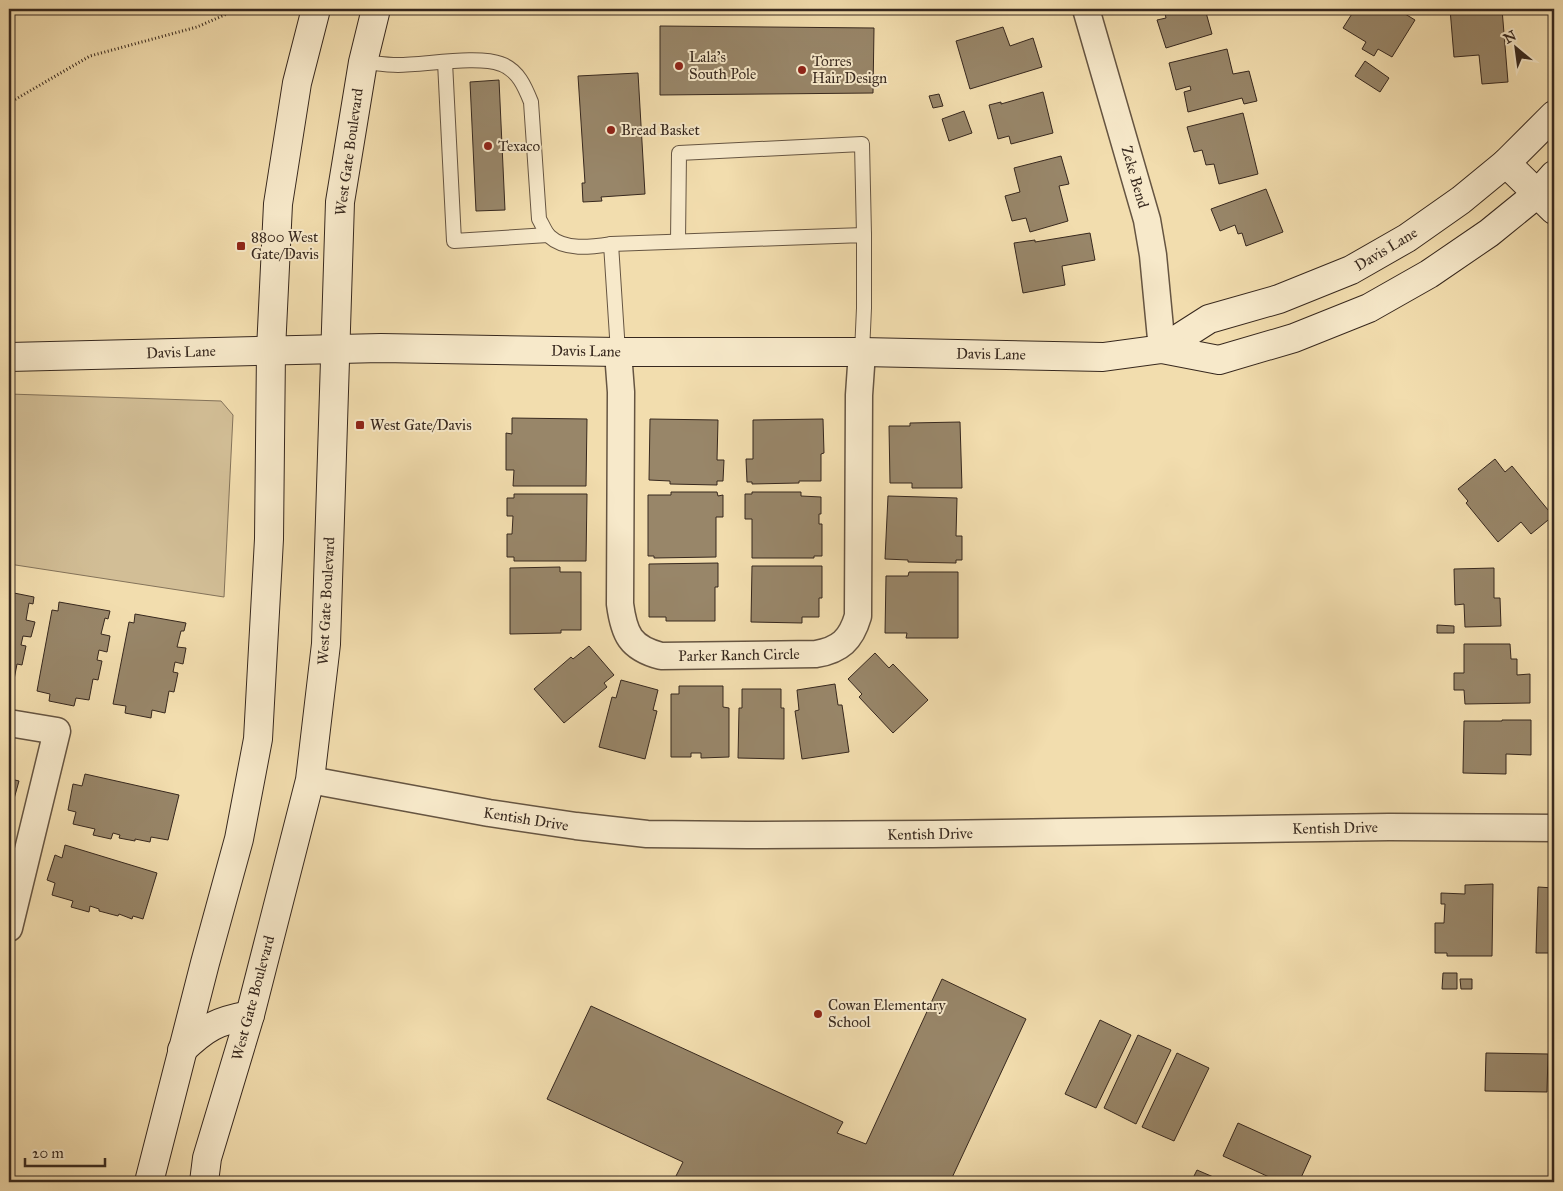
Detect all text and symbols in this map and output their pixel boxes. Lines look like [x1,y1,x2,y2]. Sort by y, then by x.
north arrow [1490,22,1540,72]
text: N [1501,27,1519,47]
place label: Lala's South Pole [689,48,756,83]
place label: Torres Hair Design [812,52,887,87]
marker: Lala's South Pole [673,60,685,72]
marker: Torres Hair Design [796,64,808,76]
street label: West Gate Boulevard [331,87,367,217]
place label: Bread Basket [621,121,700,139]
marker: Bread Basket [605,124,617,136]
place label: Texaco [498,137,541,155]
marker: Texaco [482,140,494,152]
street label: Zeke Bend [1118,144,1153,211]
street label: Davis Lane [1351,223,1421,275]
place label: 8800 West Gate/Davis [251,228,319,263]
marker: 8800 West Gate/Davis [235,240,247,252]
street label: Davis Lane [551,341,621,361]
street label: Davis Lane [146,342,216,362]
street label: Davis Lane [956,344,1026,364]
place label: West Gate/Davis [370,416,472,434]
marker: West Gate/Davis [354,419,366,431]
street label: West Gate Boulevard [314,536,338,666]
street label: Parker Ranch Circle [678,645,800,665]
street label: Kentish Drive [482,803,570,835]
street label: Kentish Drive [1292,818,1378,838]
street label: Kentish Drive [887,824,973,844]
street label: West Gate Boulevard [228,933,278,1062]
place label: Cowan Elementary School [828,996,946,1031]
marker: Cowan Elementary School [812,1008,824,1020]
scale bar [25,1136,105,1168]
text: 20 m [32,1144,64,1162]

